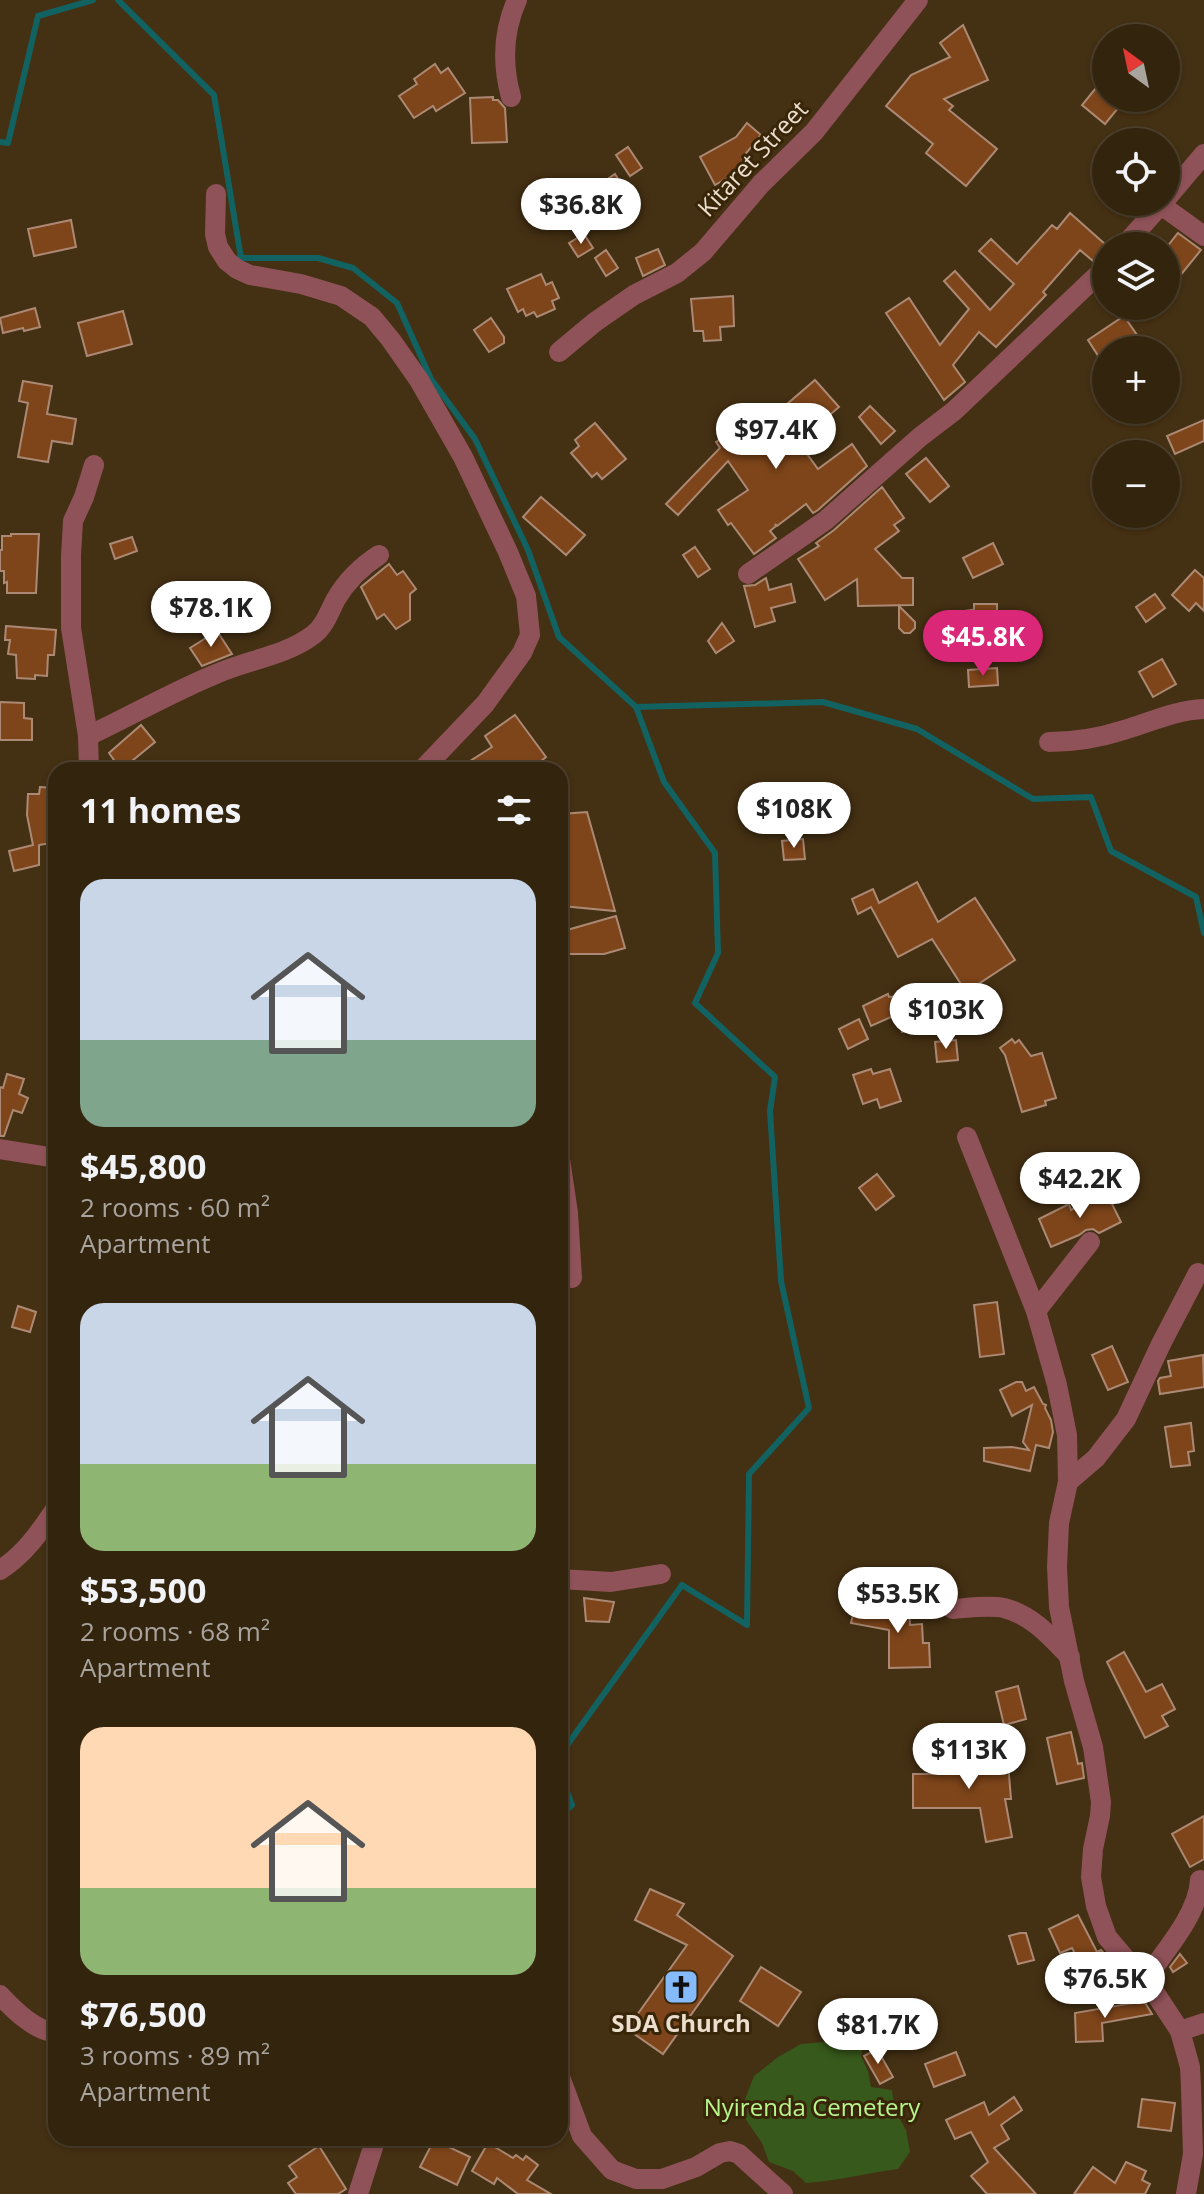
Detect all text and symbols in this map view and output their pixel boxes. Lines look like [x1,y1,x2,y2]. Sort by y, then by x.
north arrow [1092,24,1180,112]
map controls [1092,24,1180,528]
street label: Kitaret Street [689,93,814,223]
button: locate [1092,128,1180,216]
pin: $36.8K [516,178,646,246]
text: $36.8K [539,186,623,222]
button: layers [1092,232,1180,320]
button: + [1092,336,1180,424]
pin: $97.4K [711,403,841,471]
text: $97.4K [734,411,818,447]
button: − [1092,440,1180,528]
pin: $78.1K [146,581,276,649]
text: $78.1K [169,589,253,625]
pin: $45.8K [918,610,1048,678]
text: $45.8K [941,618,1025,654]
pin: $108K [738,782,850,850]
text: 11 homes [80,787,241,833]
icon: filters [492,788,536,832]
text: $108K [756,790,832,826]
icon: home [236,931,380,1075]
pin: $103K [890,983,1002,1051]
text: $103K [908,991,984,1027]
text: $45,800 [80,1143,206,1189]
pin: $42.2K [1015,1152,1145,1220]
text: $42.2K [1038,1160,1122,1196]
text: 2 rooms · 60 m² [80,1189,270,1225]
text: Apartment [80,1225,211,1261]
icon: home [236,1355,380,1499]
text: $53,500 [80,1567,206,1613]
pin: $53.5K [833,1567,963,1635]
text: $53.5K [856,1575,940,1611]
text: 2 rooms · 68 m² [80,1613,270,1649]
text: Apartment [80,1649,211,1685]
pin: $113K [913,1723,1025,1791]
text: $113K [931,1731,1007,1767]
icon: home [236,1779,380,1923]
pin: $76.5K [1040,1952,1170,2020]
text: $76.5K [1063,1960,1147,1996]
church icon: SDA Church [662,1968,700,2006]
text: $76,500 [80,1991,206,2037]
pin: $81.7K [813,1998,943,2066]
place label: SDA Church [611,2006,751,2039]
text: $81.7K [836,2006,920,2042]
text: 3 rooms · 89 m² [80,2037,270,2073]
text: Apartment [80,2073,211,2109]
park label: Nyirenda Cemetery [704,2090,921,2123]

